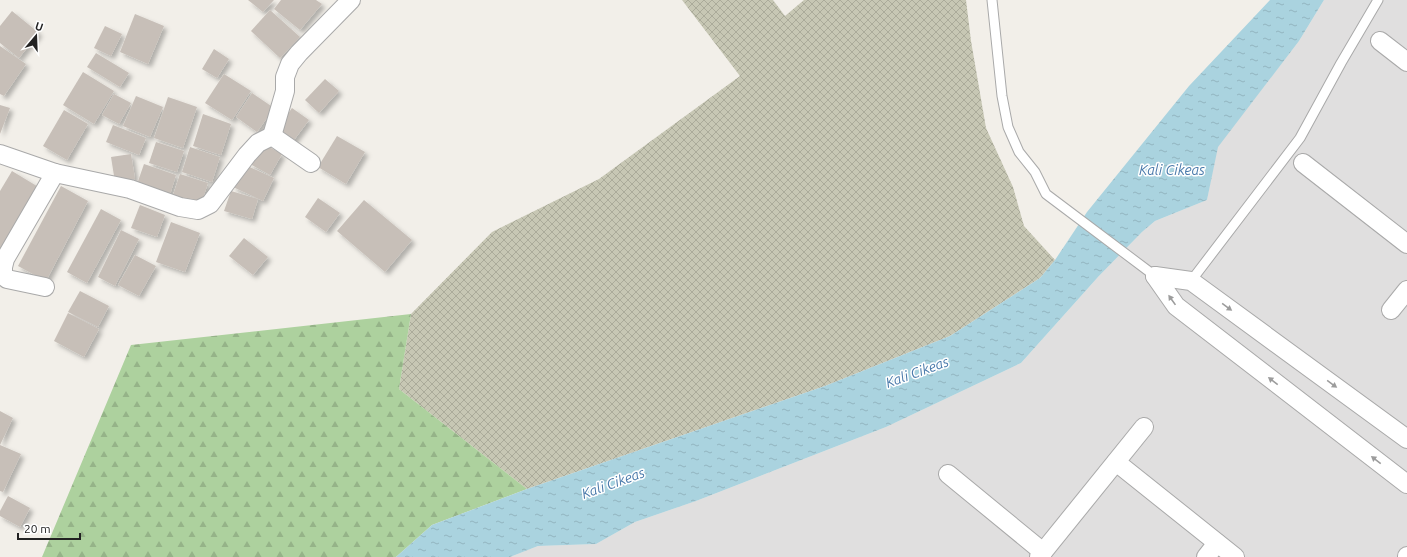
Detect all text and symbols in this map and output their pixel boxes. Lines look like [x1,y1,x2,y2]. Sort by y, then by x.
north arrow [16,16,56,56]
text: U [34,20,45,33]
water label: Kali Cikeas [1139,162,1205,178]
one-way arrow [1168,295,1176,305]
one-way arrow [1221,303,1232,311]
water label: Kali Cikeas [883,353,951,391]
one-way arrow [1268,376,1279,385]
one-way arrow [1326,380,1337,388]
one-way arrow [1371,456,1382,464]
water label: Kali Cikeas [579,464,647,502]
scale bar [18,515,80,541]
text: 20 m [24,522,51,535]

